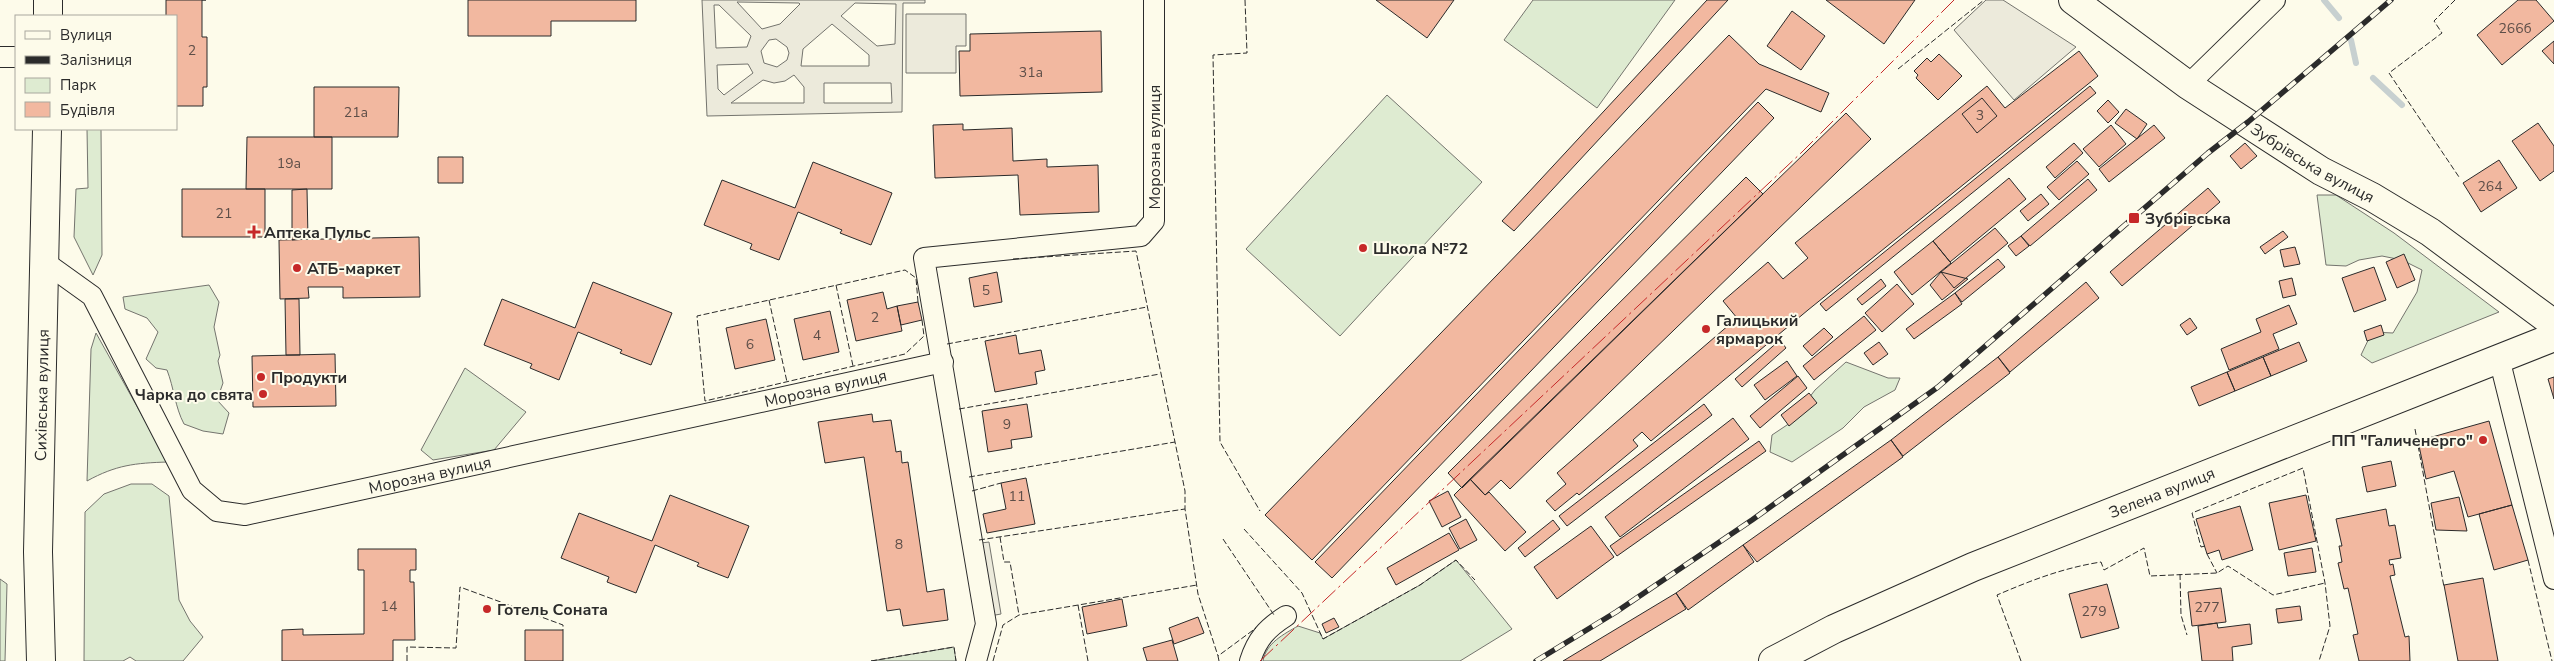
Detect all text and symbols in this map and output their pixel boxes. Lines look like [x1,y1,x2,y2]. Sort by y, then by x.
legend [15,15,178,130]
house number: 266б [2498,19,2532,38]
text: Вулиця [60,25,112,45]
house number: 2 [188,41,196,60]
text: Залізниця [60,50,132,70]
house number: 31а [1019,63,1043,82]
text: Парк [60,75,96,95]
street label: Морозна вулиця [1144,85,1166,209]
text: Будівля [60,100,115,120]
house number: 21а [344,103,368,122]
house number: 3 [1976,106,1984,125]
street label: Зубрівська вулиця [2246,118,2378,208]
house number: 19а [277,154,301,173]
house number: 264 [2477,177,2503,196]
house number: 21 [216,204,232,223]
place label: Зубрівська [2145,208,2231,230]
marker: Зубрівська [2127,211,2141,225]
place label: Аптека Пульс [264,222,371,244]
marker: Аптека Пульс [248,226,260,238]
place label: Школа №72 [1373,238,1468,260]
marker: Школа №72 [1357,242,1369,254]
place label: АТБ-маркет [307,258,401,280]
marker: АТБ-маркет [291,262,303,274]
house number: 5 [982,281,990,300]
house number: 2 [871,308,879,327]
place label: Галицький ярмарок [1716,310,1798,350]
marker: Галицький ярмарок [1700,323,1712,335]
house number: 4 [813,326,821,345]
street label: Сихівська вулиця [30,329,55,461]
house number: 6 [746,335,754,354]
street label: Морозна вулиця [762,365,889,413]
place label: Продукти [271,367,347,389]
marker: Продукти [255,371,267,383]
place label: Чарка до свята [135,384,253,406]
marker: Чарка до свята [257,388,269,400]
house number: 9 [1003,415,1011,434]
place label: ПП "Галиченерго" [2331,430,2473,452]
marker: ПП "Галиченерго" [2477,434,2489,446]
street label: Морозна вулиця [367,451,493,500]
street label: Зелена вулиця [2106,462,2218,524]
house number: 11 [1009,487,1025,506]
house number: 8 [895,535,903,554]
house number: 14 [381,597,397,616]
house number: 277 [2194,598,2220,617]
place label: Готель Соната [497,599,608,621]
house number: 279 [2081,602,2107,621]
marker: Готель Соната [481,603,493,615]

